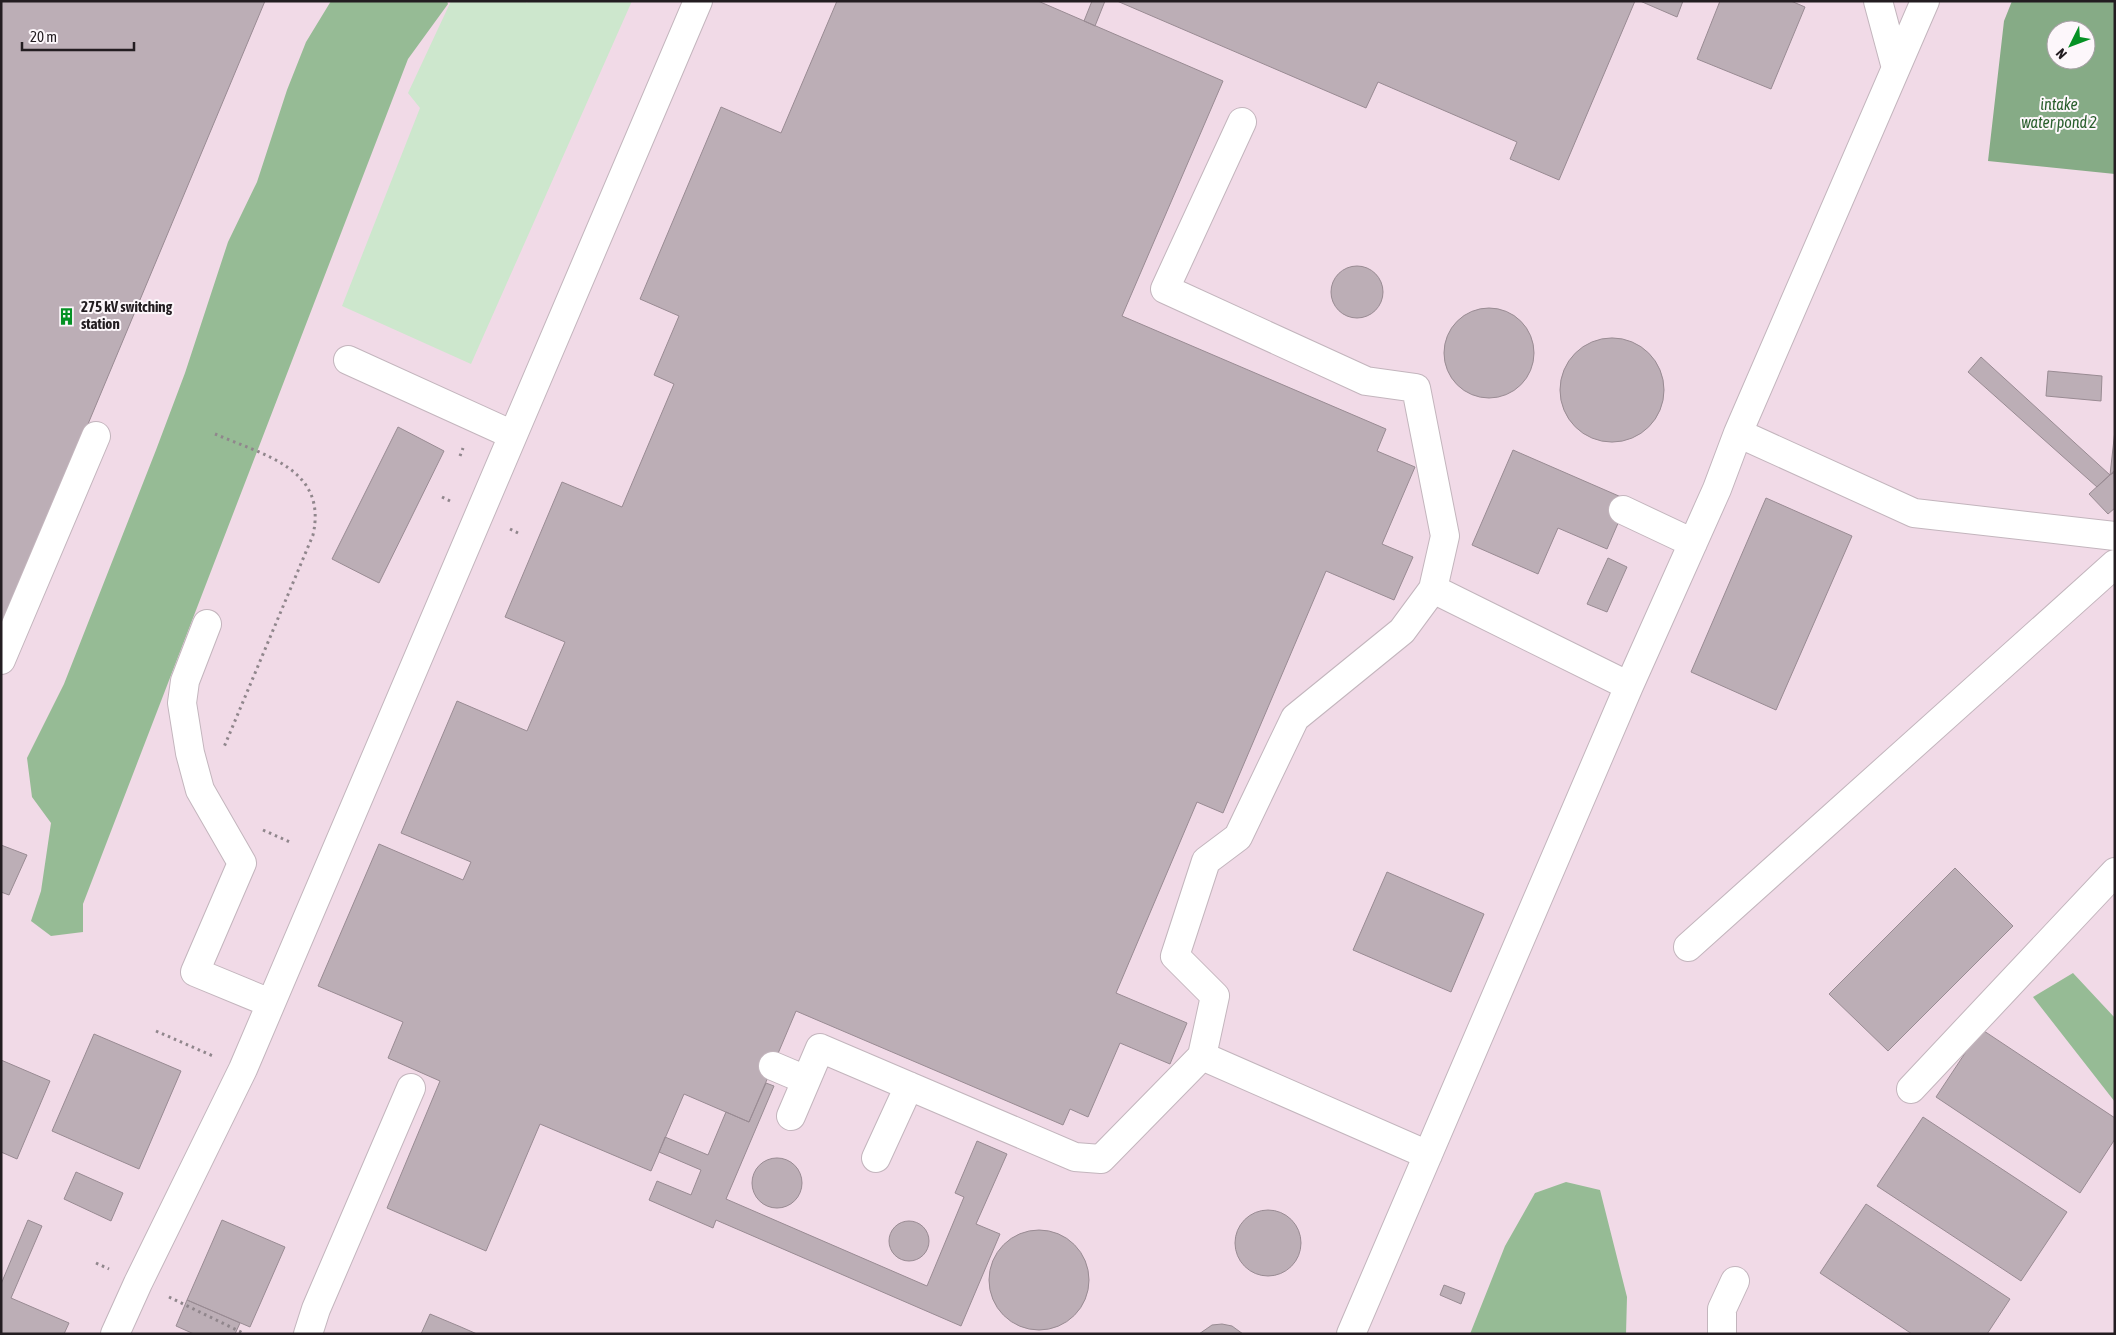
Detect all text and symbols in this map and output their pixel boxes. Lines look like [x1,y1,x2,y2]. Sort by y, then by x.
scale bar [22,20,135,52]
north arrow [2046,20,2096,70]
text: 20 m [30,28,57,45]
text: N [2053,45,2070,62]
water label: intake water pond 2 [2021,95,2097,132]
place label: 275 kV switching station [81,298,173,332]
building icon: 275 kV switching station [57,306,77,326]

